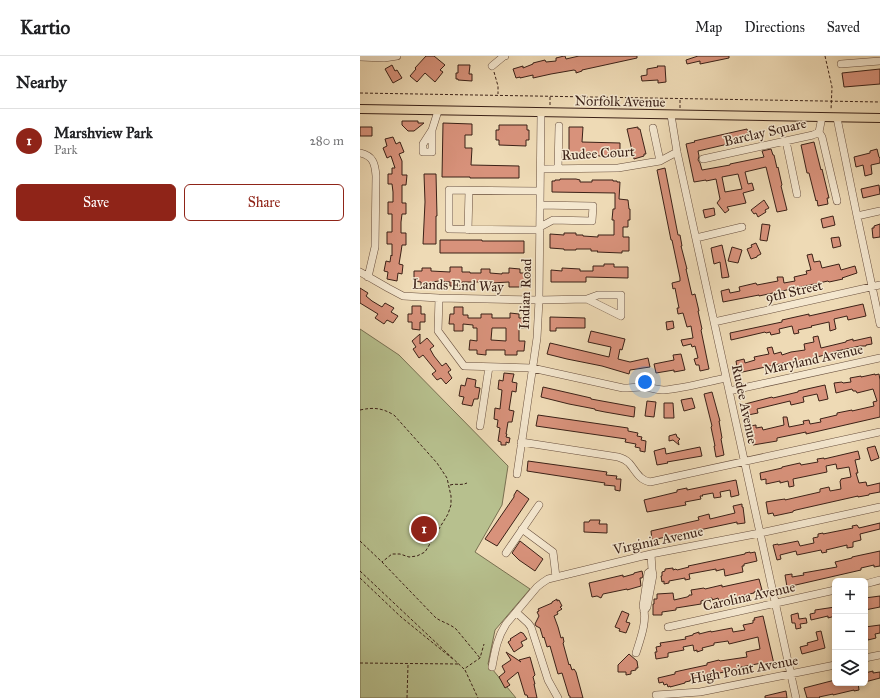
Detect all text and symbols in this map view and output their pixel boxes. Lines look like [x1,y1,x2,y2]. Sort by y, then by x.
text: Kartio [20,16,70,39]
text: Map [695,19,722,36]
text: Directions [744,19,805,36]
text: Saved [827,19,860,36]
text: Nearby [16,72,67,93]
street label: Norfolk Avenue [574,92,666,111]
street label: Barclay Square [722,115,809,151]
text: Marshview Park [54,124,153,142]
text: 1 [26,133,32,149]
text: 280 m [309,133,344,149]
text: Park [54,142,78,158]
street label: Rudee Court [561,143,635,164]
button: Save [16,184,176,221]
button: Share [184,184,344,221]
street label: Indian Road [516,258,535,330]
street label: Lands End Way [412,275,504,296]
street label: 9th Street [764,277,824,306]
street label: Maryland Avenue [762,341,865,378]
street label: Rudee Avenue [728,363,761,446]
your location [635,372,655,392]
pin: 1 [411,514,437,544]
street label: Virginia Avenue [611,523,705,559]
street label: Carolina Avenue [701,578,797,615]
map controls [832,578,868,686]
button: + [832,578,868,614]
button: − [832,614,868,650]
button: layers [832,650,868,686]
street label: High Point Avenue [689,652,800,687]

